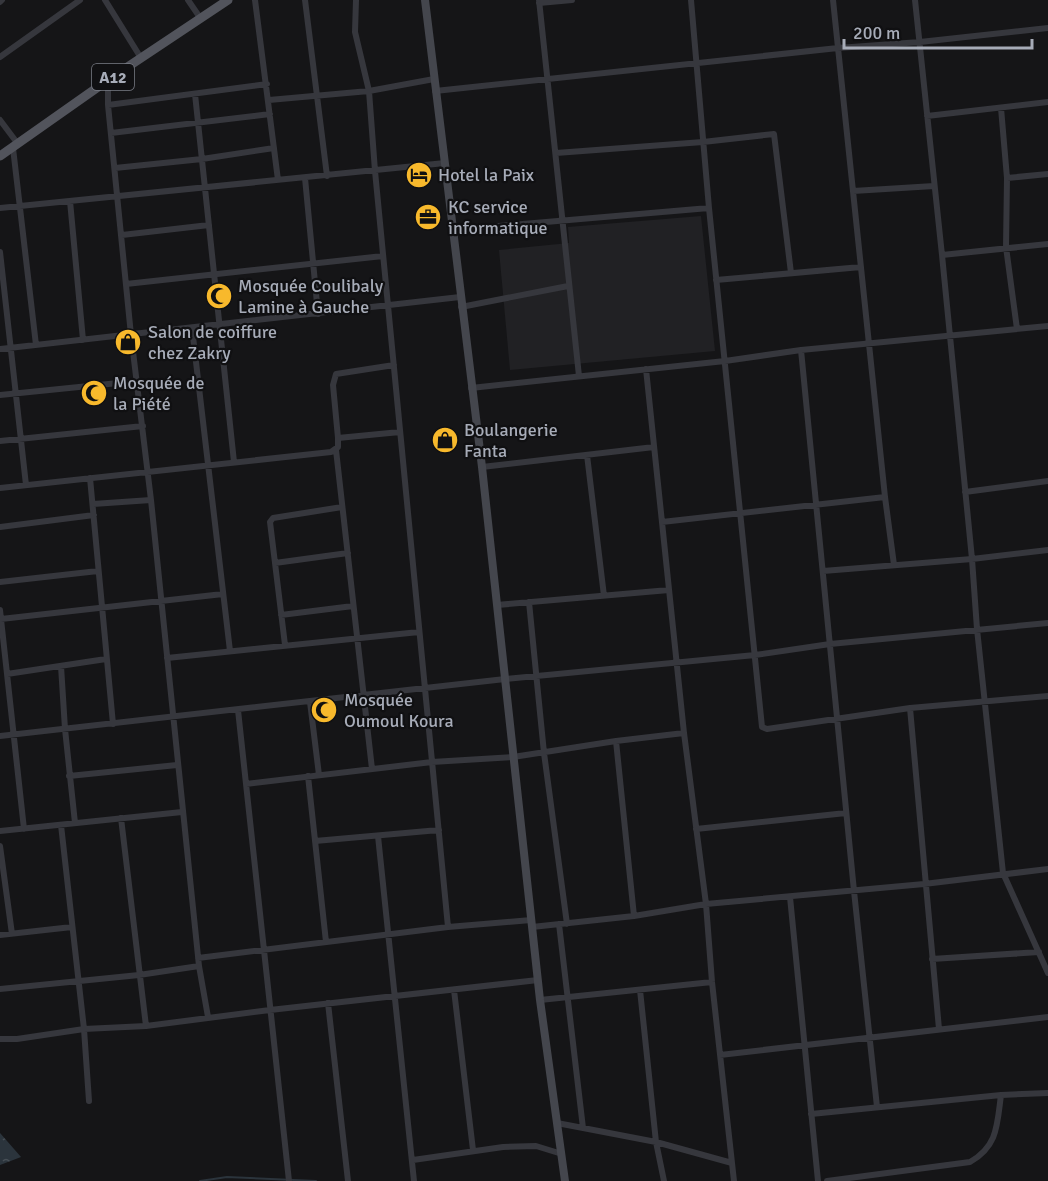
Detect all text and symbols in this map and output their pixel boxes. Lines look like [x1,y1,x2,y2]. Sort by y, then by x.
scale bar [844,12,1032,50]
text: 200 m [853,22,900,44]
road number: A12 [92,64,134,90]
hotel icon: Hotel la Paix [404,160,434,190]
place label: Hotel la Paix [438,164,535,186]
place label: KC service informatique [448,196,547,239]
office icon: KC service informatique [413,202,443,232]
place label: Mosquée Coulibaly Lamine à Gauche [238,275,384,318]
mosque icon: Mosquée Coulibaly Lamine à Gauche [204,281,234,311]
place label: Salon de coiffure chez Zakry [148,321,277,364]
shop icon: Salon de coiffure chez Zakry [113,327,143,357]
place label: Mosquée de la Piété [113,372,205,415]
mosque icon: Mosquée de la Piété [79,378,109,408]
place label: Boulangerie Fanta [464,419,558,462]
shop icon: Boulangerie Fanta [430,425,460,455]
place label: Mosquée Oumoul Koura [344,689,454,732]
mosque icon: Mosquée Oumoul Koura [309,695,339,725]

